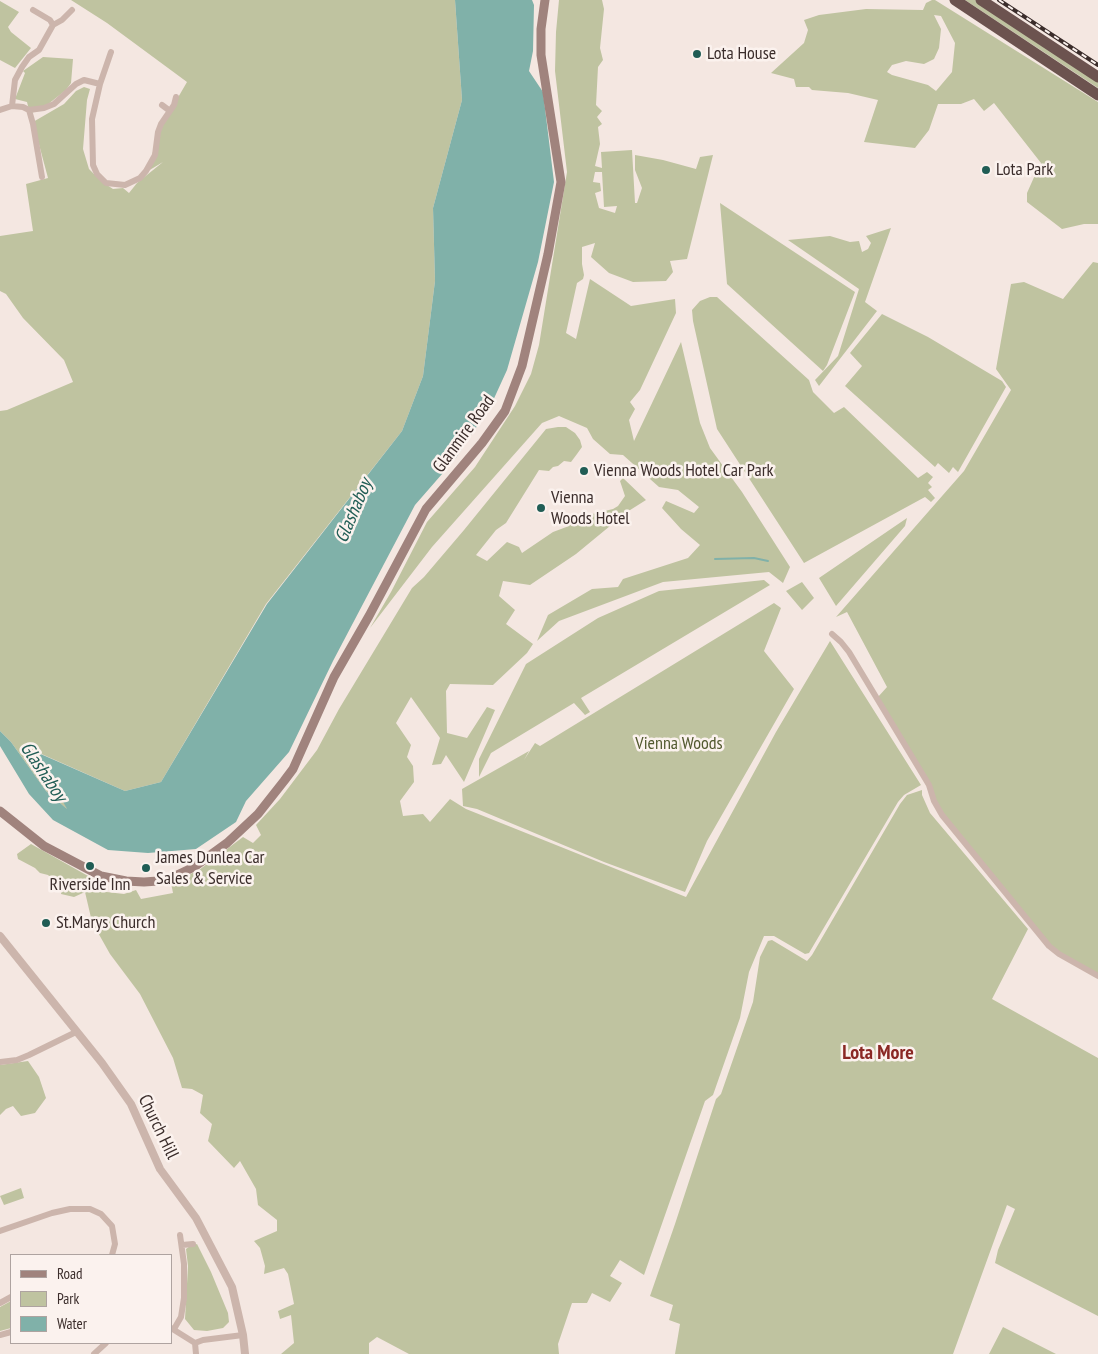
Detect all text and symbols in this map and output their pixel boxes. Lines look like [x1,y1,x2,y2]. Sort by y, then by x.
place label: Lota House [707,43,776,65]
marker: Lota House [691,48,703,60]
place label: Lota Park [996,159,1053,181]
marker: Lota Park [980,164,992,176]
street label: Glanmire Road [429,391,499,477]
place label: Vienna Woods Hotel Car Park [594,460,774,482]
marker: Vienna Woods Hotel Car Park [578,465,590,477]
water label: Glashaboy [330,476,378,546]
place label: Vienna Woods Hotel [551,487,630,530]
marker: Vienna Woods Hotel [535,502,547,514]
park label: Vienna Woods [635,733,723,755]
water label: Glashaboy [15,738,71,806]
place label: James Dunlea Car Sales & Service [156,847,265,890]
marker: Riverside Inn [84,860,96,872]
marker: James Dunlea Car Sales & Service [140,862,152,874]
place label: Riverside Inn [50,874,130,896]
place label: St.Marys Church [56,912,155,934]
marker: St.Marys Church [40,917,52,929]
district label: Lota More [842,1041,914,1065]
street label: Church Hill [133,1091,183,1163]
legend [10,1254,172,1344]
text: Road [57,1264,83,1283]
text: Park [57,1289,79,1308]
text: Water [57,1314,87,1333]

